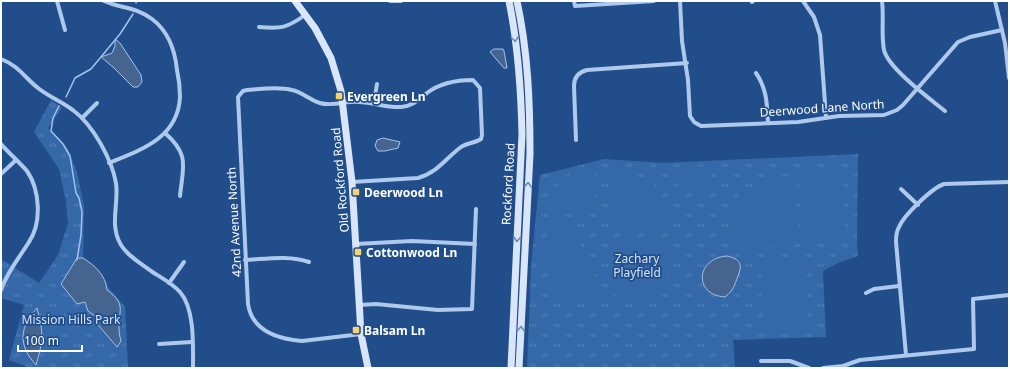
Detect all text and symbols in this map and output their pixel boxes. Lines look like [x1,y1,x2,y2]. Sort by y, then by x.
one-way arrow [510,36,519,42]
place label: Evergreen Ln [347,88,425,105]
marker: Evergreen Ln [334,91,344,101]
street label: Deerwood Lane North [759,95,885,121]
street label: Old Rockford Road [327,127,353,233]
street label: Rockford Road [497,142,519,226]
street label: 42nd Avenue North [223,167,245,277]
one-way arrow [524,182,532,188]
place label: Deerwood Ln [364,184,443,201]
marker: Deerwood Ln [351,187,361,197]
one-way arrow [512,236,521,242]
place label: Cottonwood Ln [366,244,457,261]
marker: Cottonwood Ln [353,247,363,257]
park label: Zachary Playfield [613,250,661,281]
park label: Mission Hills Park [22,311,121,328]
place label: Balsam Ln [364,322,425,339]
marker: Balsam Ln [351,325,361,335]
one-way arrow [517,326,525,332]
scale bar [18,327,82,353]
text: 100 m [24,332,59,349]

